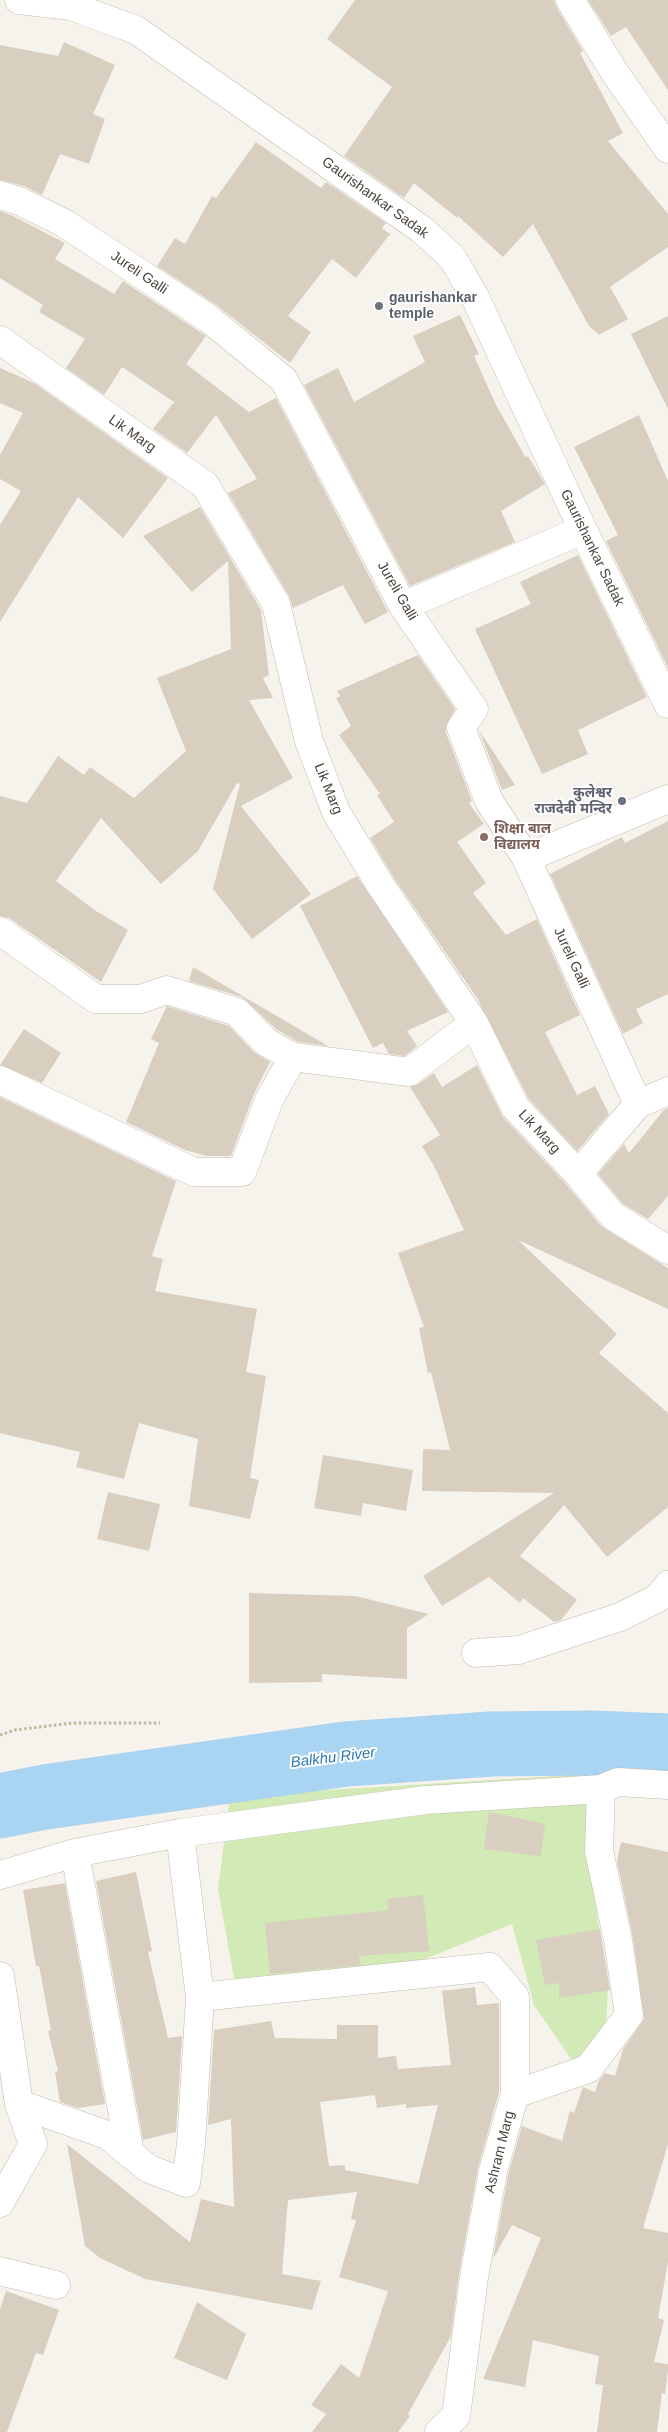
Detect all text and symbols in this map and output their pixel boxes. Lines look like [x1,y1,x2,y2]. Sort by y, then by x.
street label: Gaurishankar Sadak [318,154,432,242]
street label: Jureli Galli [107,248,171,298]
place label: gaurishankar temple [389,290,477,322]
marker: gaurishankar temple [373,300,385,312]
street label: Lik Marg [105,412,159,456]
street label: Gaurishankar Sadak [556,487,628,609]
street label: Jureli Galli [373,559,421,623]
street label: Lik Marg [310,761,346,817]
place label: कुलेश्वर राजदेवी मन्दिर [534,785,612,818]
marker: कुलेश्वर राजदेवी मन्दिर [616,795,628,807]
place label: शिक्षा बाल विद्यालय [494,821,551,854]
marker: शिक्षा बाल विद्यालय [478,831,490,843]
street label: Jureli Galli [550,925,592,991]
street label: Lik Marg [515,1107,563,1157]
water label: Balkhu River [290,1744,376,1772]
street label: Ashram Marg [482,2109,518,2195]

